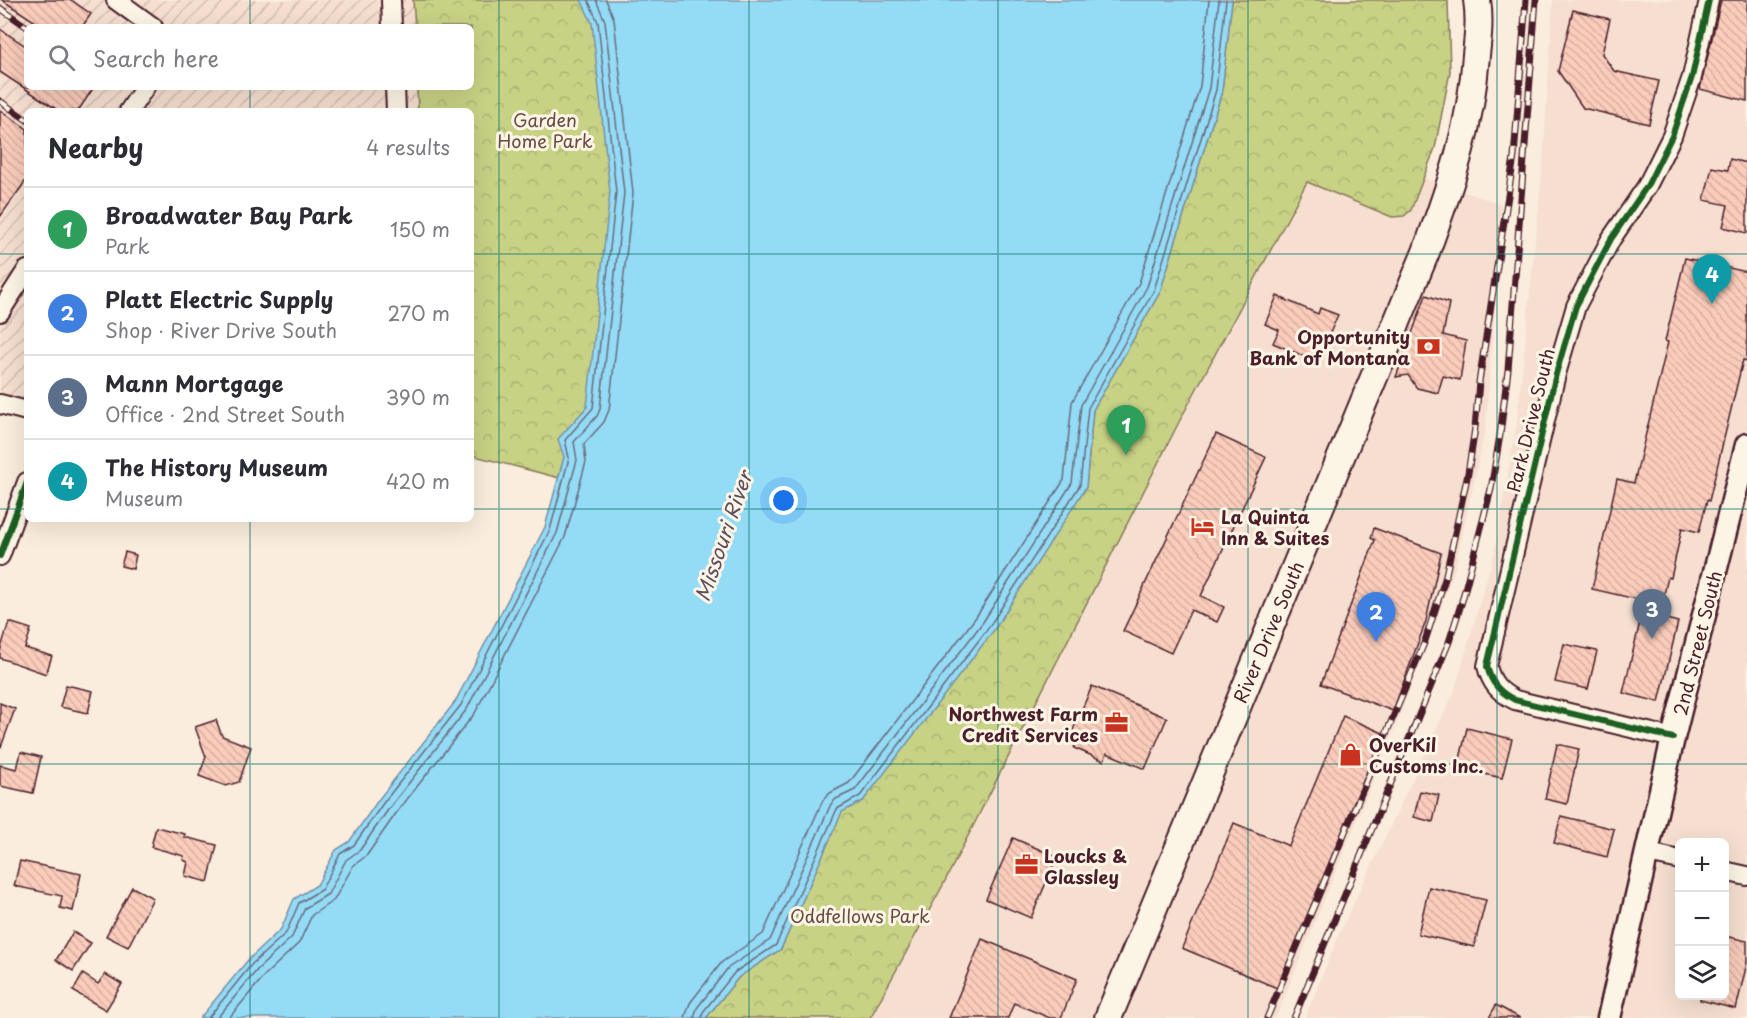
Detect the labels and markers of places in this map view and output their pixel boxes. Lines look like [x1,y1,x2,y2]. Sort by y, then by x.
pin: 4 [1692,254,1732,304]
place label: Opportunity Bank of Montana [1249,323,1410,371]
bank icon: Opportunity Bank of Montana [1415,333,1441,359]
pin: 1 [1106,406,1146,455]
place label: La Quinta Inn & Suites [1221,503,1329,551]
hotel icon: La Quinta Inn & Suites [1190,513,1216,539]
pin: 3 [1632,590,1672,639]
pin: 2 [1356,592,1396,642]
place label: Northwest Farm Credit Services [949,700,1098,748]
office icon: Northwest Farm Credit Services [1103,710,1129,736]
place label: OverKil Customs Inc. [1369,731,1484,779]
shop icon: OverKil Customs Inc. [1338,741,1364,767]
place label: Loucks & Glassley [1044,842,1127,890]
office icon: Loucks & Glassley [1013,852,1039,878]

